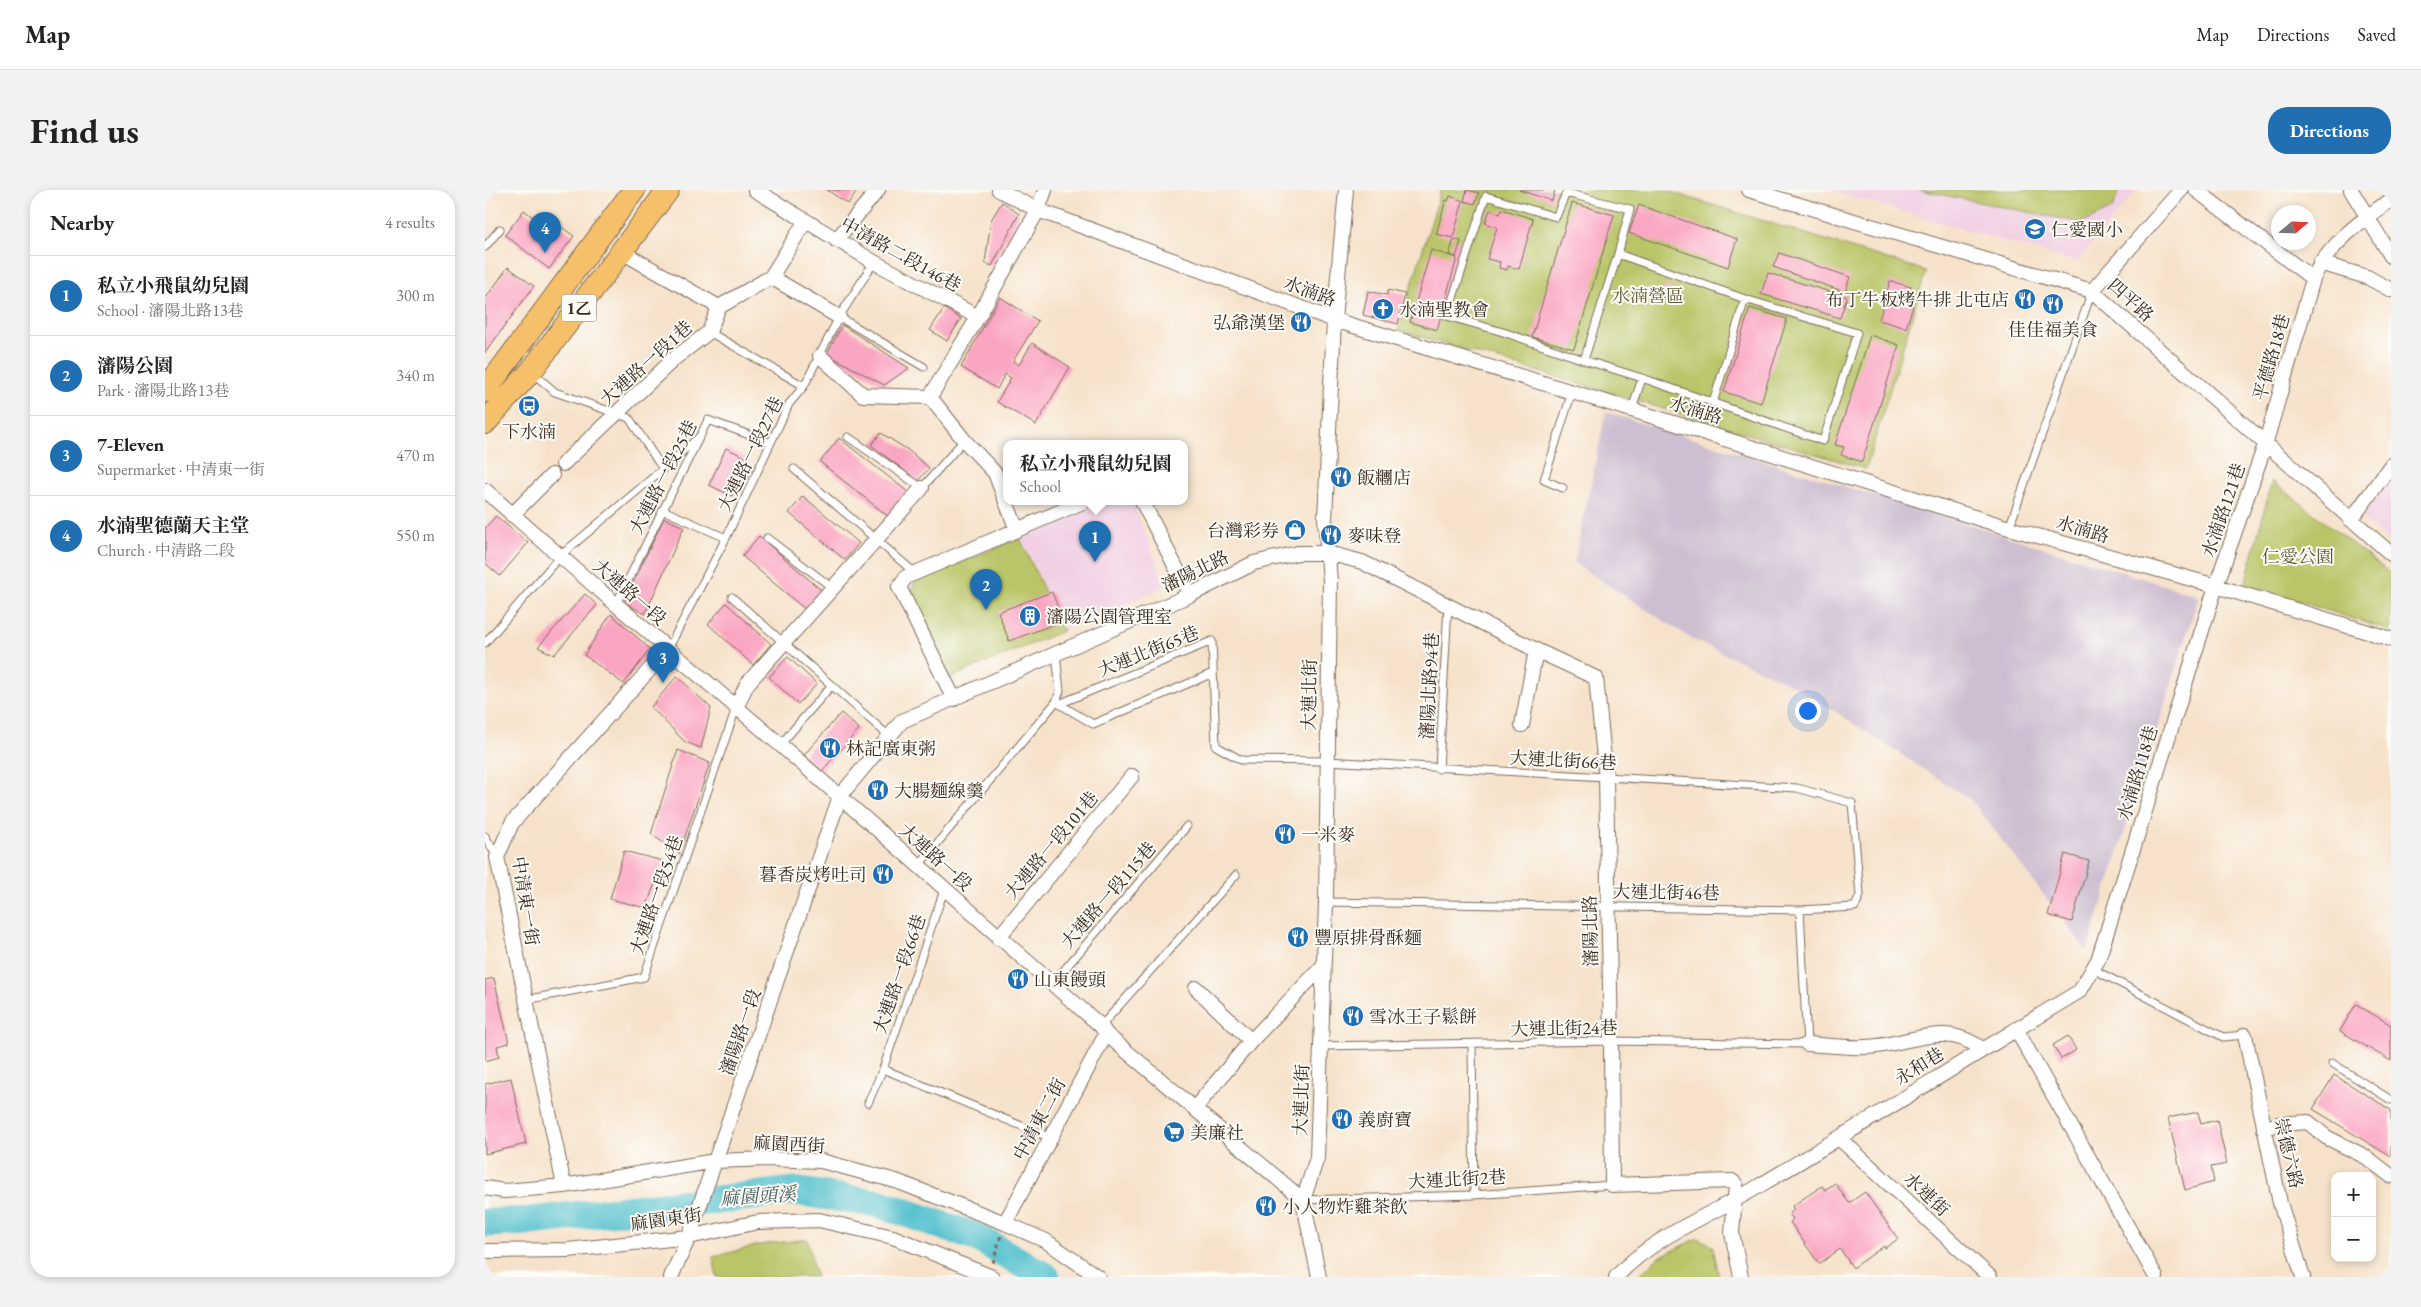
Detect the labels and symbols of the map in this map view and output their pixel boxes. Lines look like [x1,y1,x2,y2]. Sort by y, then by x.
north arrow [2271,205,2316,250]
street label: 中清路二段146巷 [837,211,965,297]
pin: 4 [529,212,561,253]
school or university icon: 仁愛國小 [2023,217,2047,241]
place label: 仁愛國小 [2051,218,2123,241]
street label: 水湳路 [1281,271,1339,311]
street label: 四平路 [2103,273,2159,327]
park label: 水湳營區 [1612,284,1684,307]
restaurant icon: 布丁牛板烤牛排 北屯店 [2013,287,2037,311]
place label: 布丁牛板烤牛排 北屯店 [1825,288,2009,311]
restaurant icon: 佳佳福美食 [2041,292,2065,316]
road number: 1乙 [561,295,597,322]
church icon: 水湳聖教會 [1371,297,1395,321]
place label: 水湳聖教會 [1399,298,1489,321]
restaurant icon: 弘爺漢堡 [1289,310,1313,334]
place label: 弘爺漢堡 [1213,311,1285,334]
street label: 平德路18巷 [2248,311,2294,403]
street label: 大連路一段1巷 [595,315,697,411]
place label: 佳佳福美食 [2008,318,2098,341]
street label: 水湳路 [1667,391,1725,429]
street label: 大連路一段27巷 [712,393,788,515]
bus stop icon: 下水湳 [517,394,541,418]
street label: 大連路一段25巷 [624,416,702,538]
place label: 下水湳 [502,420,556,443]
street label: 水湳路121巷 [2196,460,2250,560]
restaurant icon: 飯糰店 [1329,465,1353,489]
place label: 飯糰店 [1357,466,1411,489]
street label: 水湳路 [2054,511,2112,547]
shop icon: 台灣彩券 [1283,518,1307,542]
place label: 台灣彩券 [1207,519,1279,542]
pin: 1 [1079,521,1111,562]
restaurant icon: 麥味登 [1319,523,1343,547]
place label: 麥味登 [1347,524,1401,547]
street label: 瀋陽北路 [1158,545,1232,597]
park label: 仁愛公園 [2262,545,2334,568]
street label: 大連路一段 [588,554,672,630]
pin: 2 [970,569,1002,610]
building icon: 瀋陽公園管理室 [1018,604,1042,628]
place label: 瀋陽公園管理室 [1046,605,1172,628]
street label: 大連北街65巷 [1094,620,1202,682]
street label: 瀋陽北路94巷 [1415,632,1443,740]
pin: 3 [647,642,679,683]
street label: 大連北街 [1297,659,1321,731]
your location [1795,698,1821,724]
street label: 水湳路118巷 [2112,723,2162,823]
restaurant icon: 林記廣東粥 [818,736,842,760]
place label: 林記廣東粥 [846,737,936,760]
street label: 大連北街66巷 [1509,746,1617,774]
restaurant icon: 大腸麵線羹 [866,778,890,802]
place label: 大腸麵線羹 [894,779,984,802]
street label: 大連路一段101巷 [999,786,1103,904]
street label: 大連路一段 [895,818,977,896]
restaurant icon: 一米麥 [1273,822,1297,846]
place label: 一米麥 [1301,823,1355,846]
street label: 大連路一段54巷 [625,832,687,958]
street label: 大連路一段115巷 [1055,837,1161,953]
street label: 中清東一街 [508,855,544,947]
restaurant icon: 暮香炭烤吐司 [871,862,895,886]
place label: 暮香炭烤吐司 [759,863,867,886]
street label: 大連北街46巷 [1612,880,1720,904]
street label: 瀋陽北路 [1578,895,1602,967]
street label: 大連路一段66巷 [868,911,930,1037]
restaurant icon: 豐原排骨酥麵 [1286,925,1310,949]
place label: 豐原排骨酥麵 [1314,926,1422,949]
restaurant icon: 山東饅頭 [1006,967,1030,991]
place label: 山東饅頭 [1034,968,1106,991]
street label: 瀋陽路一段 [714,986,766,1078]
restaurant icon: 雪冰王子鬆餅 [1341,1004,1365,1028]
place label: 雪冰王子鬆餅 [1369,1005,1477,1028]
street label: 大連北街24巷 [1510,1016,1618,1040]
street label: 永和巷 [1890,1042,1948,1090]
street label: 大連北街 [1288,1064,1314,1136]
street label: 中清東二街 [1008,1074,1070,1164]
restaurant icon: 義廚寶 [1330,1107,1354,1131]
place label: 義廚寶 [1358,1108,1412,1131]
street label: 崇德六路 [2270,1115,2308,1191]
supermarket icon: 美廉社 [1162,1120,1186,1144]
place label: 美廉社 [1190,1121,1244,1144]
street label: 麻園西街 [752,1131,826,1157]
street label: 大連北街2巷 [1407,1165,1507,1193]
street label: 水連街 [1899,1167,1955,1221]
water label: 麻園頭溪 [719,1181,799,1211]
restaurant icon: 小人物炸雞茶飲 [1254,1194,1278,1218]
place label: 小人物炸雞茶飲 [1282,1195,1408,1218]
street label: 麻園東街 [629,1203,703,1235]

